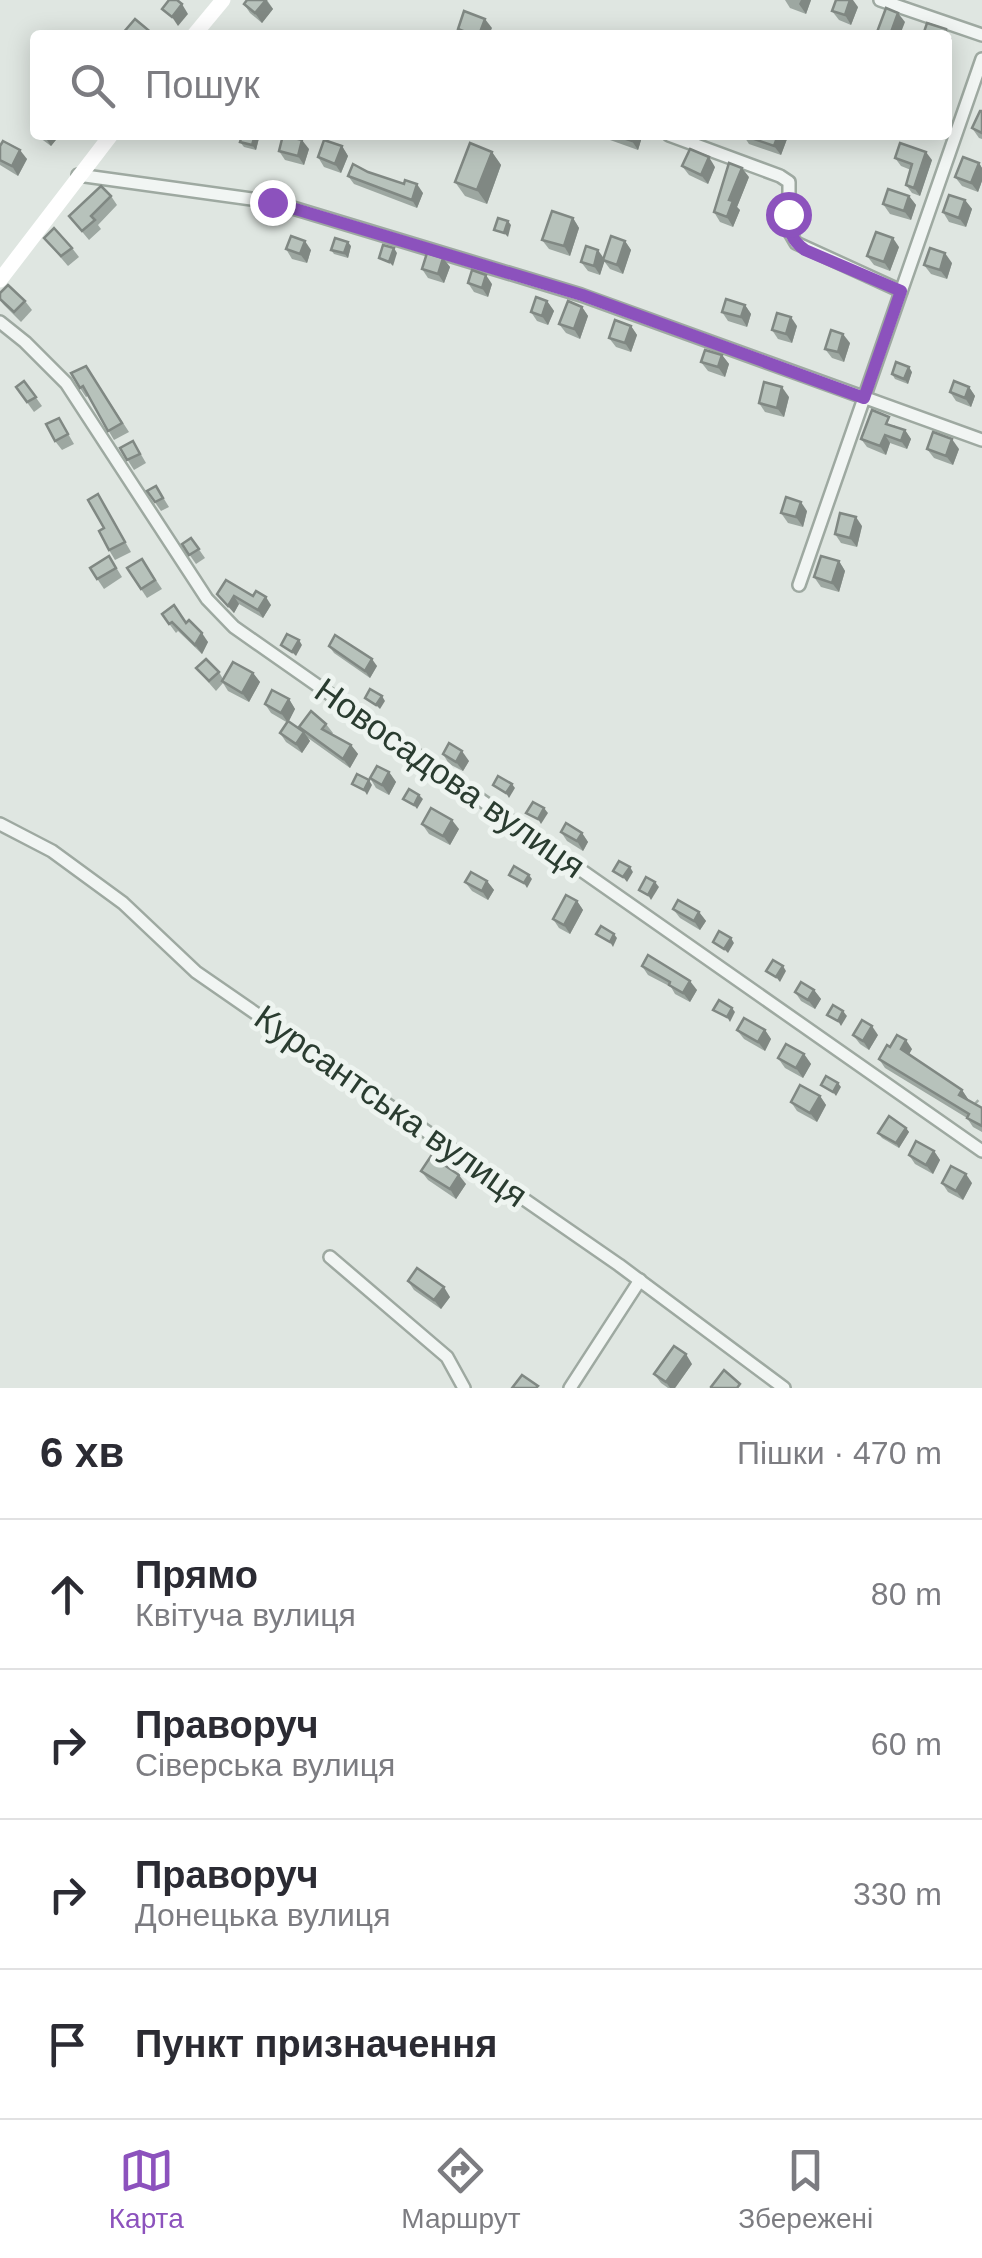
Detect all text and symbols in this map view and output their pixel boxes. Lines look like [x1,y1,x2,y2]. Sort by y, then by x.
search box [30,30,952,140]
icon: search [65,58,120,113]
text: Пошук [145,64,260,106]
route end [250,180,296,226]
route start [766,192,812,238]
street label: Новосадова вулиця [308,670,593,885]
street label: Курсантська вулиця [248,997,535,1214]
text: 6 хв [40,1429,124,1476]
text: Пішки · 470 m [737,1435,942,1471]
text: Прямо [135,1554,258,1596]
icon: ahead [40,1567,95,1622]
text: 80 m [871,1576,942,1612]
text: Квітуча вулиця [135,1597,356,1633]
text: Праворуч [135,1704,319,1746]
icon: right [40,1717,95,1772]
text: 60 m [871,1726,942,1762]
text: Сіверська вулиця [135,1747,395,1783]
text: Праворуч [135,1854,319,1896]
icon: right [40,1867,95,1922]
text: 330 m [853,1876,942,1912]
text: Донецька вулиця [135,1897,390,1933]
icon: arrive [40,2017,95,2072]
text: Пункт призначення [135,2023,497,2065]
tab: Карта [109,2143,184,2235]
tab: Маршрут [401,2143,521,2235]
tab: Збережені [738,2143,873,2235]

